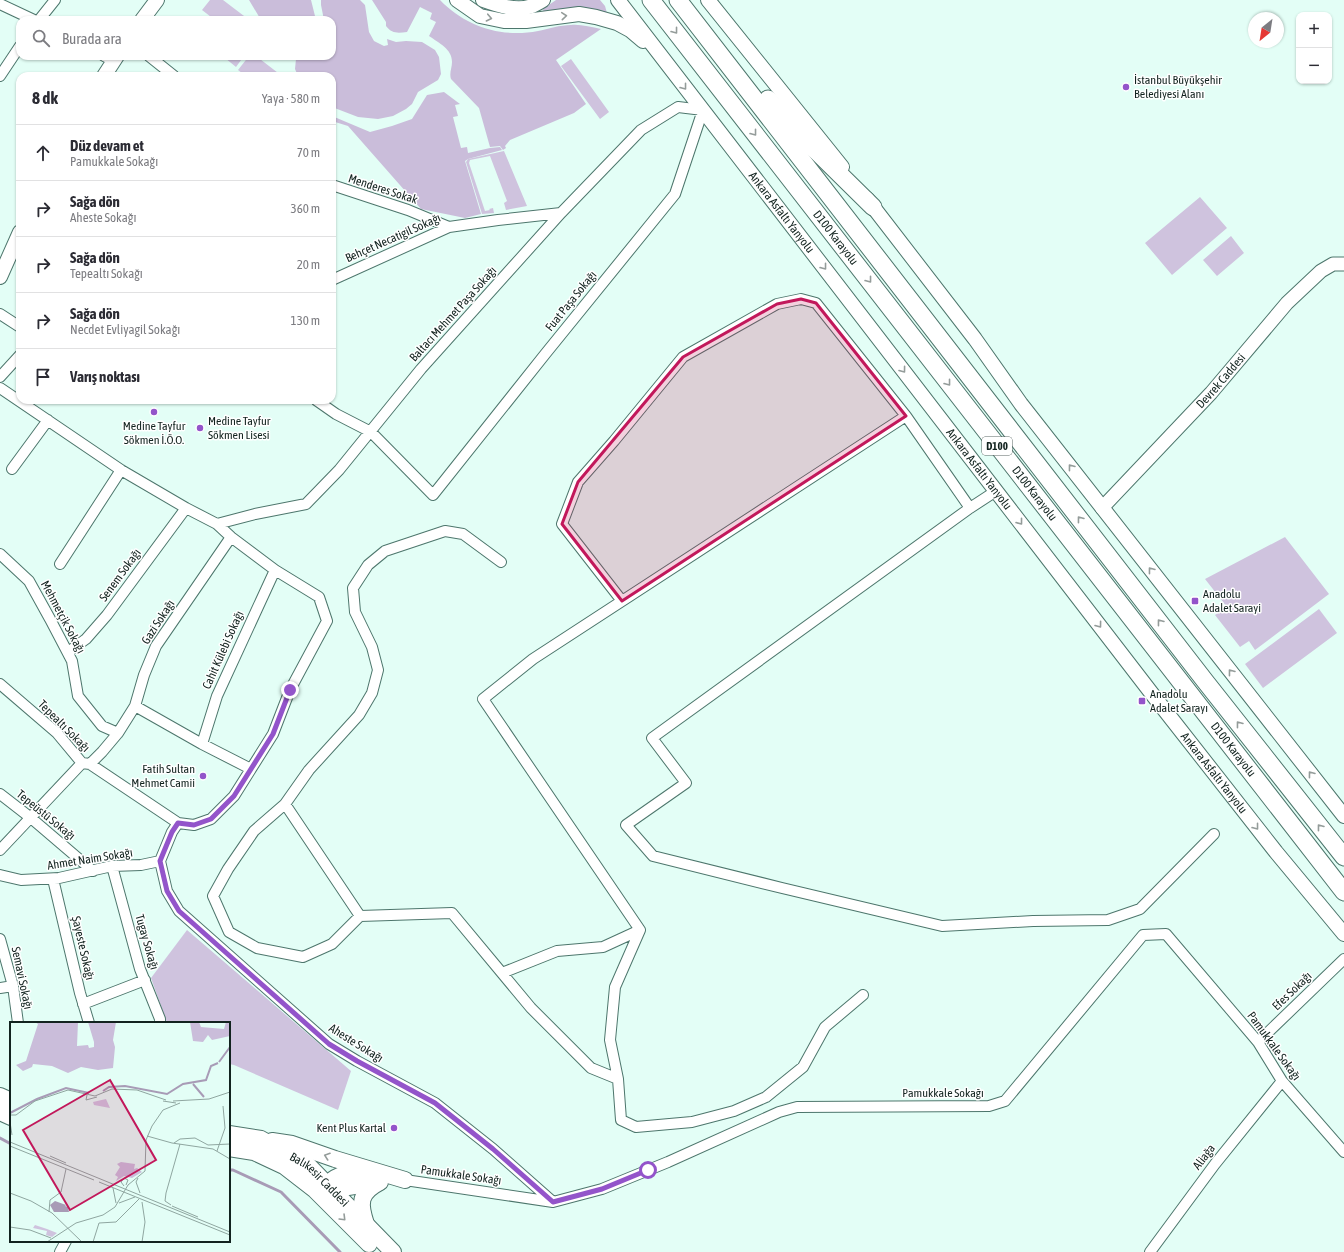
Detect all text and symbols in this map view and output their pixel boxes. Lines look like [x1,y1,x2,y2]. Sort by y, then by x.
one-way arrow [561,11,567,20]
north arrow [1248,12,1284,48]
map controls [1296,12,1332,84]
button: + [1296,12,1332,48]
one-way arrow [486,13,492,21]
search box [16,16,336,60]
one-way arrow [670,26,677,33]
icon: search [30,27,52,49]
text: Burada ara [62,30,122,47]
button: − [1296,48,1332,84]
place label: İstanbul Büyükşehir Belediyesi Alanı [1134,73,1222,101]
one-way arrow [680,82,687,89]
marker: İstanbul Büyükşehir Belediyesi Alanı [1121,82,1131,92]
text: 8 dk [32,88,58,108]
text: Yaya · 580 m [262,91,320,106]
one-way arrow [750,129,757,136]
text: Düz devam et [70,137,144,154]
icon: ahead [32,142,54,164]
text: 70 m [297,145,320,160]
text: Pamukkale Sokağı [70,154,158,169]
street label: Ankara Asfaltı Yanyolu [746,169,817,256]
street label: Menderes Sokak [347,171,420,207]
text: Sağa dön [70,193,120,210]
icon: right [32,198,54,220]
text: 360 m [291,201,320,216]
street label: D100 Karayolu [810,208,861,268]
text: Aheste Sokağı [70,210,136,225]
street label: Behçet Necatigil Sokağı [343,211,443,265]
text: Sağa dön [70,249,120,266]
icon: right [32,254,54,276]
text: 20 m [297,257,320,272]
one-way arrow [819,262,826,269]
street label: Baltacı Mehmet Paşa Sokağı [407,264,499,364]
text: Tepealtı Sokağı [70,266,143,281]
street label: Fuat Paşa Sokağı [542,268,600,334]
one-way arrow [864,276,871,283]
text: Sağa dön [70,305,120,322]
icon: right [32,310,54,332]
text: 130 m [291,313,320,328]
text: Necdet Evliyagil Sokağı [70,322,180,337]
street label: Devrek Caddesi [1193,351,1248,411]
one-way arrow [899,365,906,372]
icon: arrive [32,366,54,388]
text: Varış noktası [70,368,140,385]
one-way arrow [944,378,951,385]
marker: Medine Tayfur Sökmen İ.Ö.O. [149,407,159,417]
place label: Medine Tayfur Sökmen Lisesi [208,414,271,442]
place label: Medine Tayfur Sökmen İ.Ö.O. [123,419,186,447]
marker: Medine Tayfur Sökmen Lisesi [195,423,205,433]
street label: Ankara Asfaltı Yanyolu [943,426,1015,513]
road number: D100 [982,437,1012,455]
street label: D100 Karayolu [1009,464,1060,524]
one-way arrow [1068,465,1075,472]
one-way arrow [1015,517,1022,524]
one-way arrow [1078,517,1085,524]
street label: Senem Sokağı [96,546,144,604]
one-way arrow [1148,567,1155,574]
street label: Mehmetçik Sokağı [38,578,88,656]
place label: Anadolu Adalet Sarayi [1203,587,1261,615]
marker: Anadolu Adalet Sarayi [1190,596,1200,606]
street label: Gazi Sokağı [138,597,178,647]
street label: Cahit Külebi Sokağı [199,609,247,691]
one-way arrow [1157,619,1164,626]
one-way arrow [1094,620,1101,627]
one-way arrow [1228,669,1236,676]
route end [281,681,299,699]
place label: Anadolu Adalet Sarayı [1150,687,1208,715]
marker: Anadolu Adalet Sarayı [1137,696,1147,706]
street label: Tepealtı Sokağı [35,697,93,755]
street label: D100 Karayolu [1208,719,1259,779]
one-way arrow [1237,722,1244,729]
street label: Ankara Asfaltı Yanyolu [1178,730,1250,816]
place label: Fatih Sultan Mehmet Camii [131,762,195,790]
marker: Fatih Sultan Mehmet Camii [198,771,208,781]
one-way arrow [1309,772,1316,779]
street label: Tepeüstü Sokağı [14,787,78,843]
one-way arrow [1252,822,1259,829]
one-way arrow [1318,824,1325,831]
street label: Ahmet Naim Sokağı [46,845,134,873]
street label: Tugay Sokağı [132,913,162,971]
street label: Şayeste Sokağı [69,915,97,981]
street label: Semavi Sokağı [9,945,35,1011]
street label: Efes Sokağı [1269,969,1315,1013]
street label: Pamukkale Sokağı [1244,1009,1304,1083]
street label: Aheste Sokağı [326,1021,386,1065]
inset map [10,1022,230,1242]
street label: Pamukkale Sokağı [902,1086,984,1100]
place label: Kent Plus Kartal [316,1121,387,1135]
marker: Kent Plus Kartal [389,1123,399,1133]
street label: Aliağa [1190,1142,1218,1172]
street label: Balıkesir Caddesi [287,1150,352,1209]
one-way arrow [324,1153,331,1161]
route start [639,1161,657,1179]
street label: Pamukkale Sokağı [420,1162,502,1188]
one-way arrow [338,1213,346,1221]

